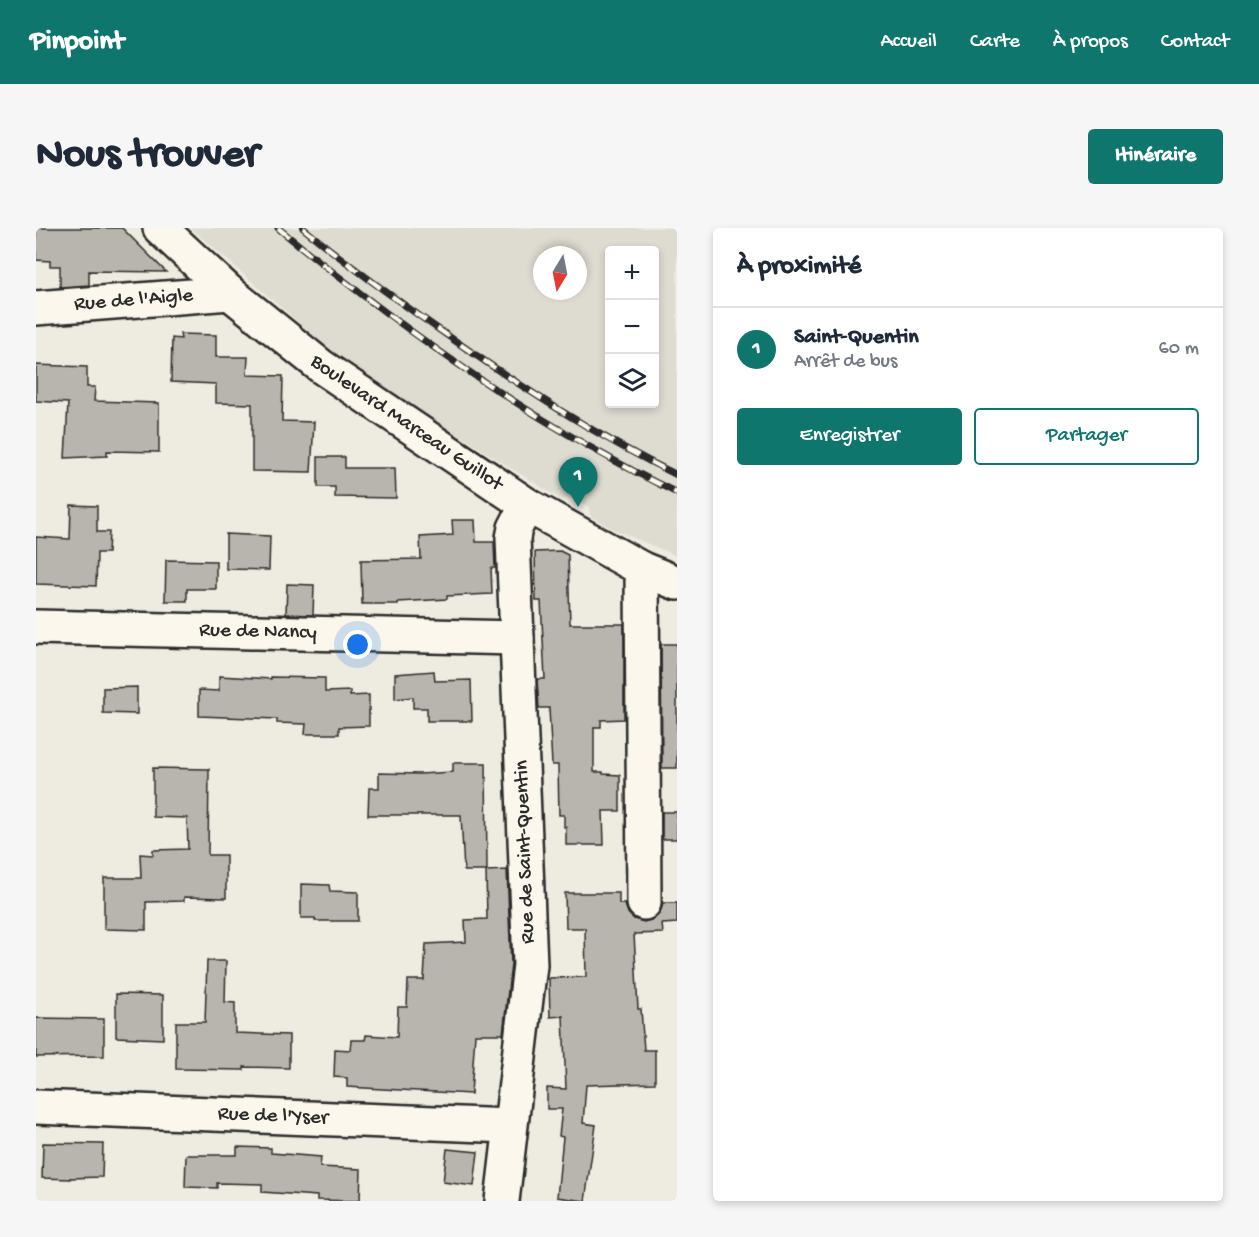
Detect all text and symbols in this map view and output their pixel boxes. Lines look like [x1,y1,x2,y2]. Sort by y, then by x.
text: Pinpoint [30,26,124,59]
text: Accueil [880,30,937,55]
text: Carte [970,30,1020,55]
text: À propos [1053,30,1128,55]
text: Contact [1161,30,1229,55]
button: Itinéraire [1088,129,1223,184]
text: Nous trouver [36,132,259,181]
north arrow [533,246,587,300]
map controls [605,246,659,408]
button: + [605,246,659,300]
text: À proximité [737,252,861,283]
street label: Rue de l'Aigle [73,283,195,318]
button: − [605,300,659,354]
text: Saint-Quentin [794,325,919,351]
text: 1 [752,338,761,361]
text: 60 m [1159,338,1199,361]
street label: Boulevard Marceau Guillot [304,349,509,499]
text: Arrêt de bus [794,351,897,374]
button: layers [605,354,659,408]
button: Enregistrer [737,408,962,465]
button: Partager [974,408,1199,465]
pin: 1 [558,458,598,507]
street label: Rue de Nancy [199,618,317,646]
your location [343,630,372,659]
street label: Rue de Saint-Quentin [510,760,542,944]
street label: Rue de l'Yser [217,1102,330,1131]

